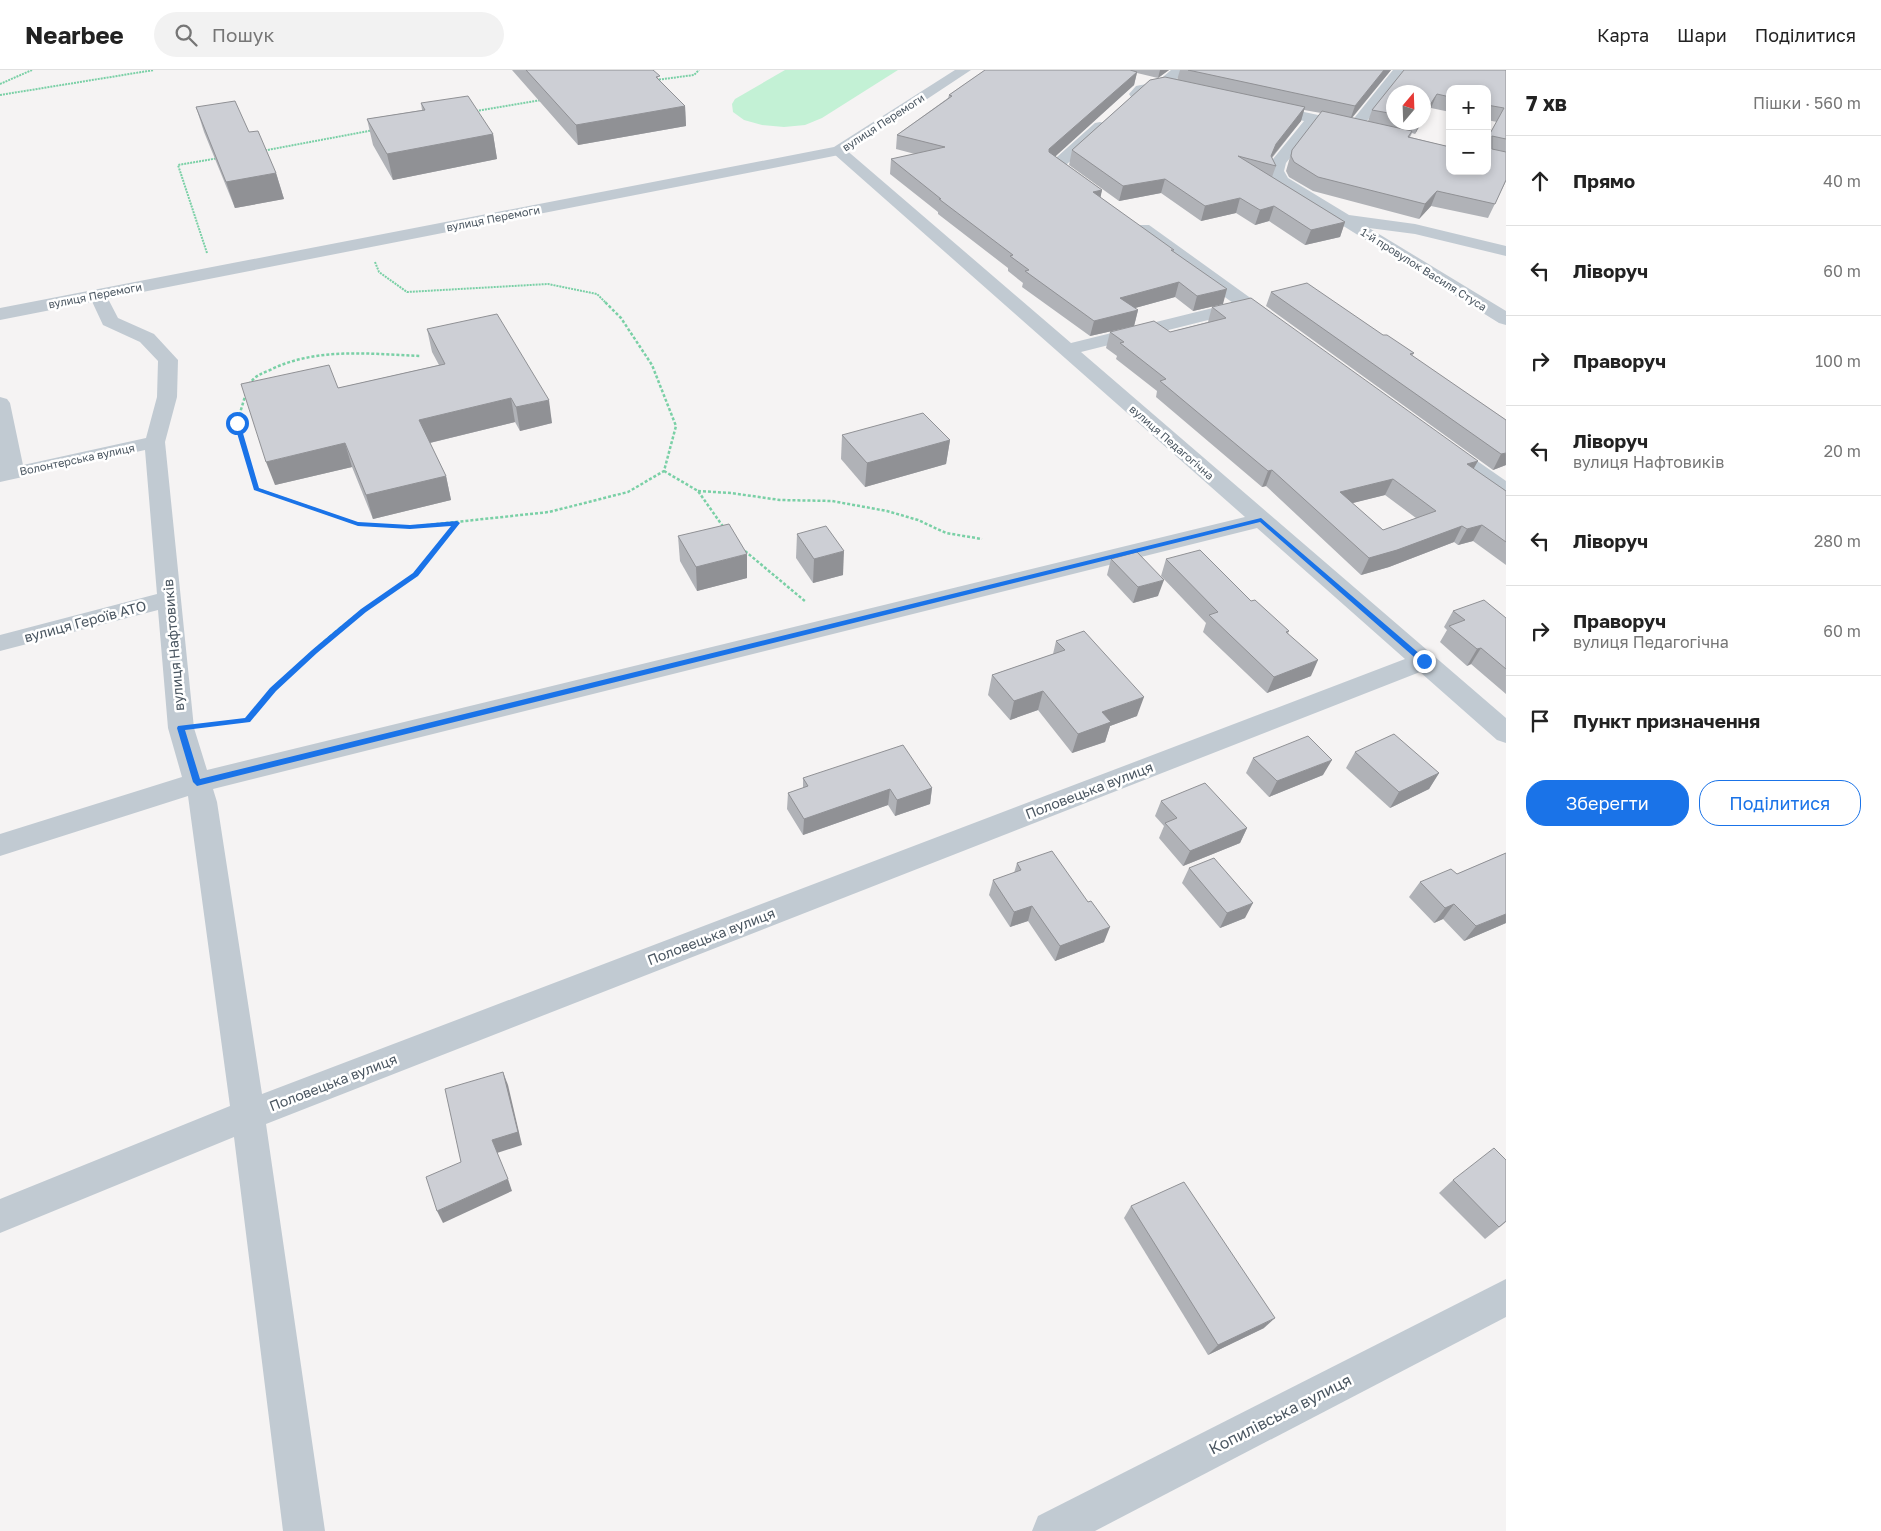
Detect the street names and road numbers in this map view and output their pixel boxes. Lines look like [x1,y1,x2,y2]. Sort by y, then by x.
street label: вулиця Перемоги [840,91,926,153]
street label: вулиця Перемоги [445,203,541,233]
street label: 1-й провулок Василя Стуса [1359,225,1489,313]
street label: вулиця Перемоги [47,280,143,310]
street label: вулиця Педагогічна [1127,402,1217,482]
street label: Волонтерська вулиця [18,440,136,478]
street label: вулиця Нафтовиків [159,578,187,712]
street label: вулиця Героїв АТО [22,597,148,645]
street label: Половецька вулиця [1023,758,1155,822]
street label: Половецька вулиця [645,904,777,968]
street label: Половецька вулиця [267,1050,399,1114]
street label: Копилівська вулиця [1205,1369,1355,1459]

